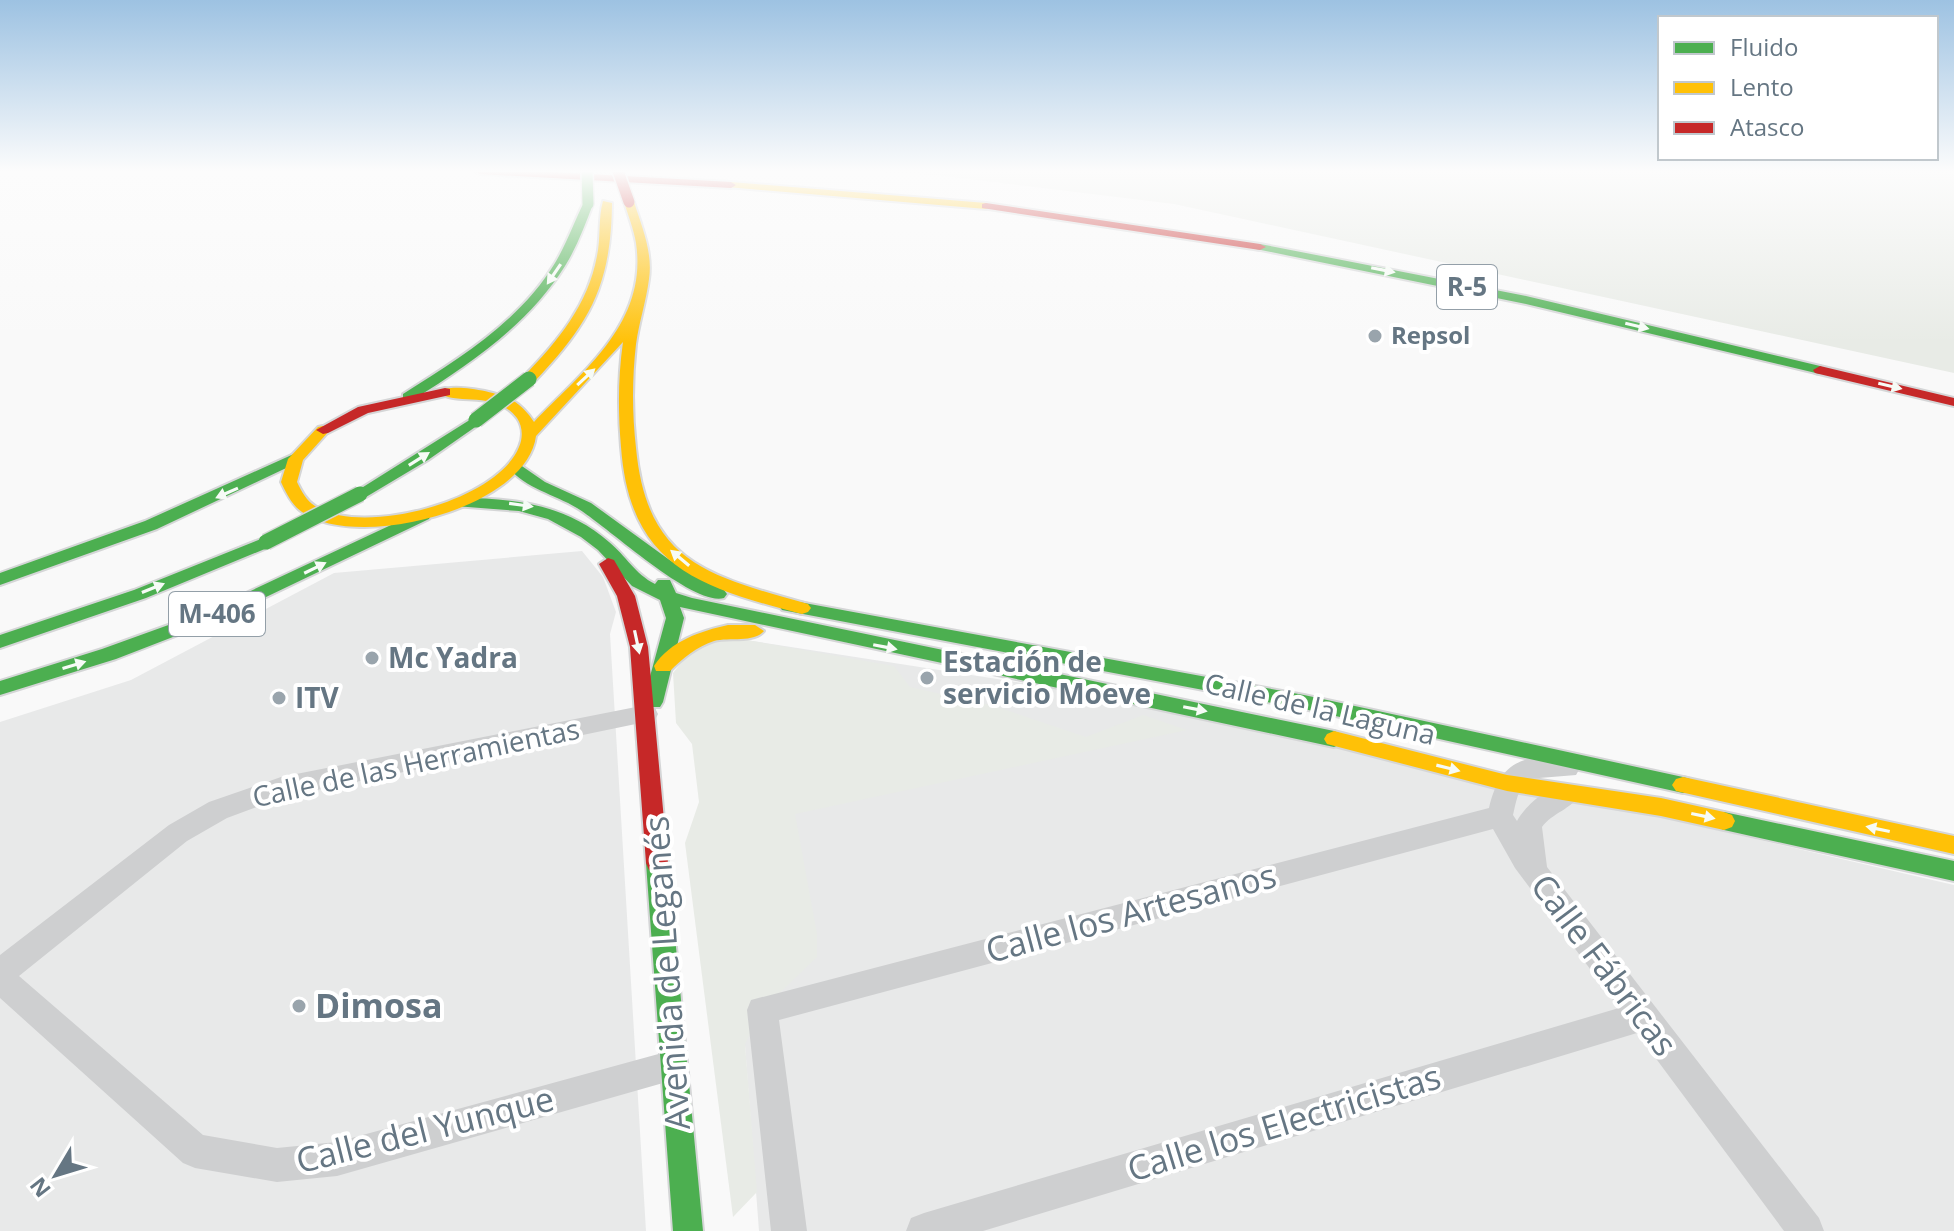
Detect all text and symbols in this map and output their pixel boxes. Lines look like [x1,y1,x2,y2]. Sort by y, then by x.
legend [1658,16,1938,160]
text: Fluido [1730,30,1798,63]
text: Lento [1730,70,1794,103]
text: Atasco [1730,110,1804,143]
one-way arrow [546,263,561,284]
one-way arrow [1371,264,1396,277]
road number: R-5 [1437,265,1497,309]
place label: Repsol [1391,318,1470,351]
one-way arrow [1625,320,1650,332]
marker: Repsol [1366,327,1384,345]
one-way arrow [576,368,595,386]
one-way arrow [1878,380,1903,393]
one-way arrow [408,453,430,467]
one-way arrow [215,486,239,500]
one-way arrow [509,498,534,511]
one-way arrow [670,550,690,567]
one-way arrow [304,561,327,574]
one-way arrow [141,582,165,595]
road number: M-406 [169,592,265,636]
one-way arrow [631,630,644,655]
place label: Mc Yadra [388,638,518,676]
one-way arrow [873,641,898,653]
place label: Estación de servicio Moeve [943,642,1151,712]
marker: Mc Yadra [363,649,381,667]
one-way arrow [63,658,87,671]
street label: Calle de la Laguna [1201,663,1439,753]
marker: Estación de servicio Moeve [918,669,936,687]
place label: ITV [295,678,339,716]
marker: ITV [270,689,288,707]
one-way arrow [1183,703,1208,715]
street label: Calle de las Herramientas [249,709,583,815]
one-way arrow [1436,762,1461,774]
one-way arrow [1691,810,1716,823]
street label: Avenida de Leganés [632,815,700,1132]
one-way arrow [1865,822,1890,835]
street label: Calle los Artesanos [981,851,1281,973]
street label: Calle Fábricas [1521,864,1688,1065]
place label: Dimosa [315,982,442,1028]
marker: Dimosa [290,997,308,1015]
street label: Calle los Electricistas [1121,1053,1446,1192]
street label: Calle del Yunque [291,1075,558,1183]
north arrow [16,1135,96,1215]
text: N [22,1172,57,1204]

